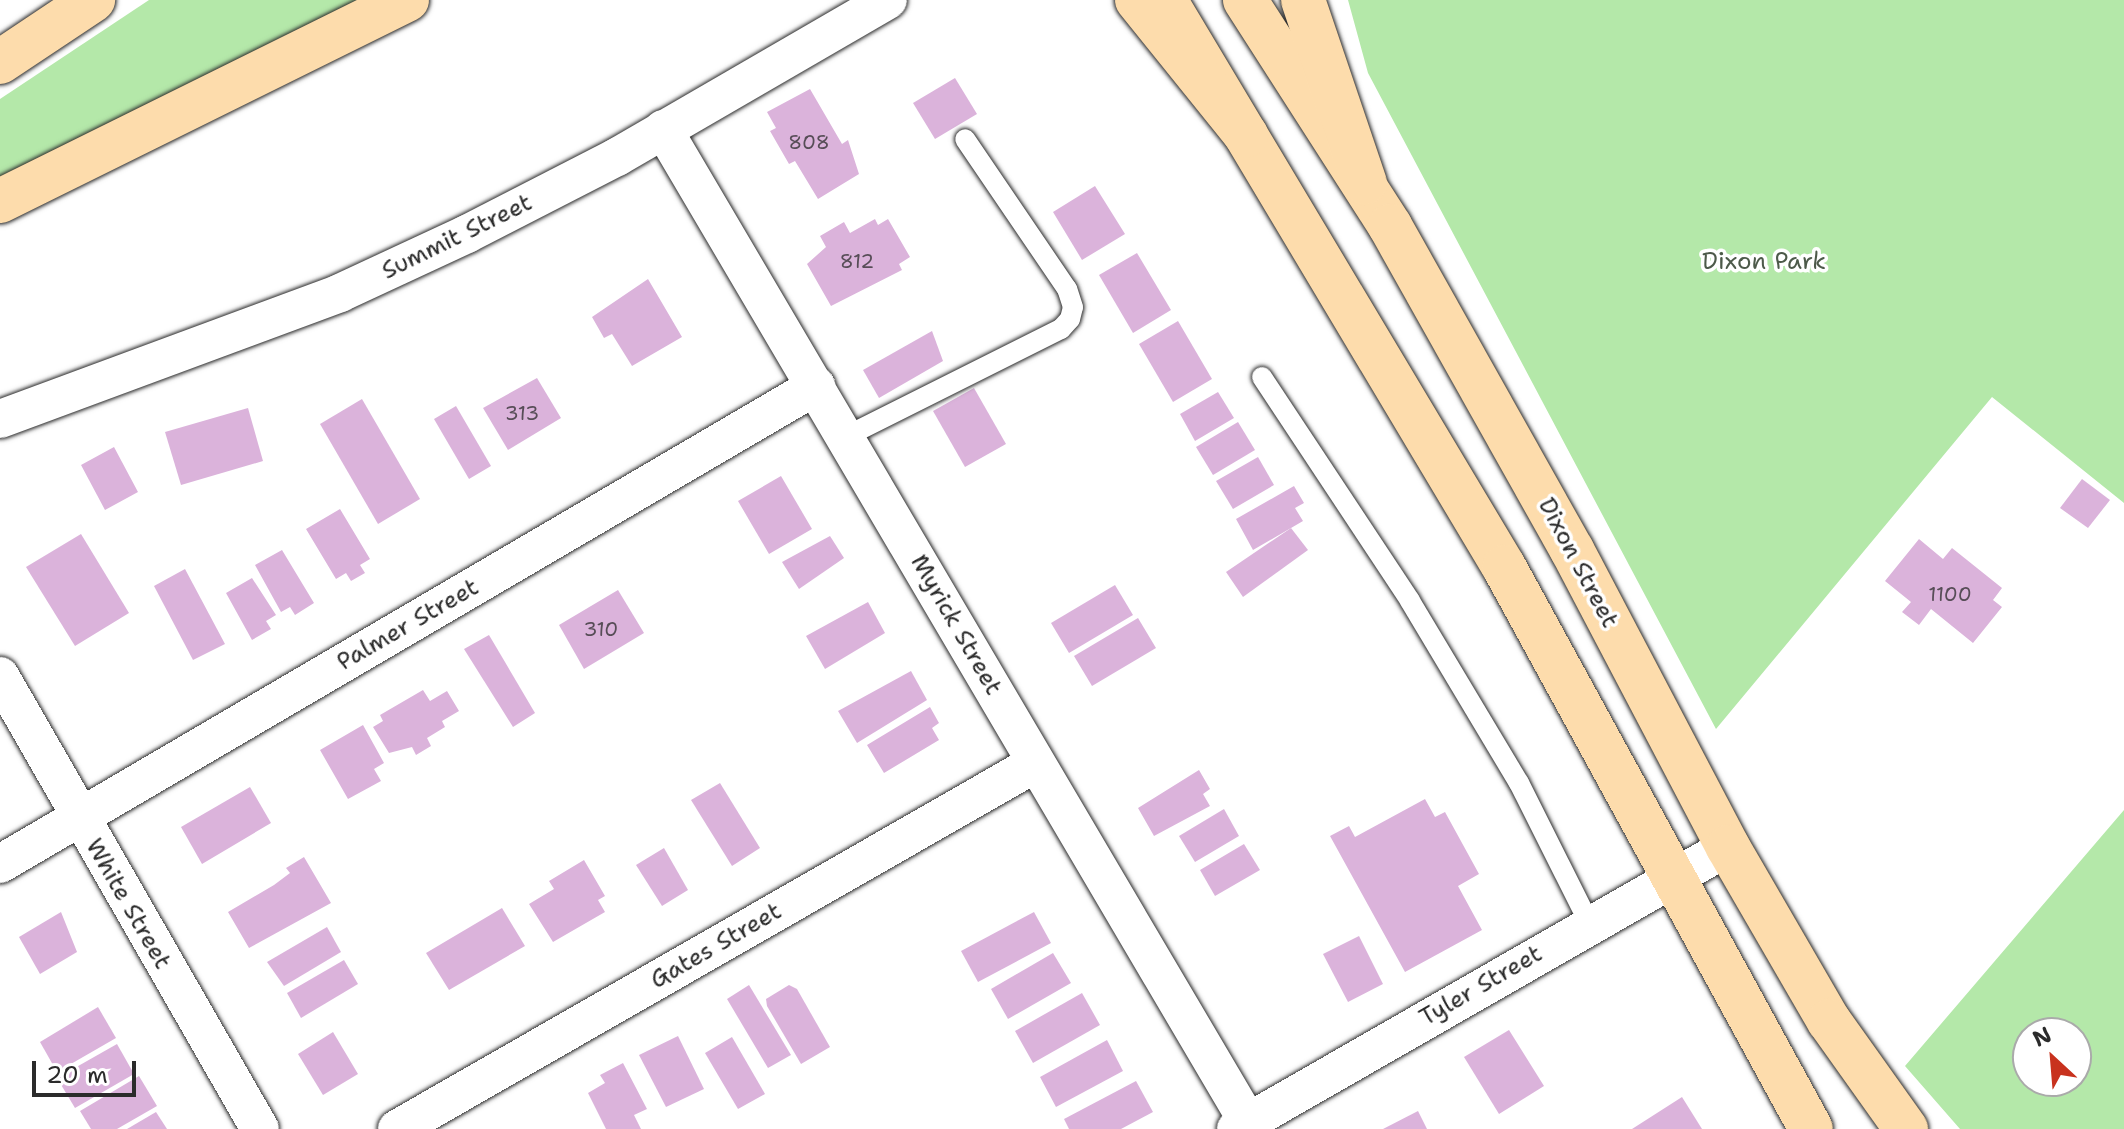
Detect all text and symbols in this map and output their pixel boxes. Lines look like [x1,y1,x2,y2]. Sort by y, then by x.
house number: 808 [788,130,830,154]
street label: Summit Street [377,188,537,286]
park label: Dixon Park [1702,248,1826,276]
house number: 812 [840,249,874,273]
house number: 313 [505,401,539,425]
street label: Dixon Street [1532,493,1624,633]
street label: Myrick Street [904,550,1008,700]
street label: Palmer Street [332,573,484,677]
house number: 1100 [1928,582,1972,606]
house number: 310 [584,617,618,641]
street label: White Street [79,834,177,974]
street label: Gates Street [645,897,787,995]
street label: Tyler Street [1415,939,1547,1033]
north arrow [2012,1017,2092,1097]
text: N [2028,1020,2056,1054]
scale bar [36,1045,140,1095]
text: 20 m [46,1059,108,1091]

